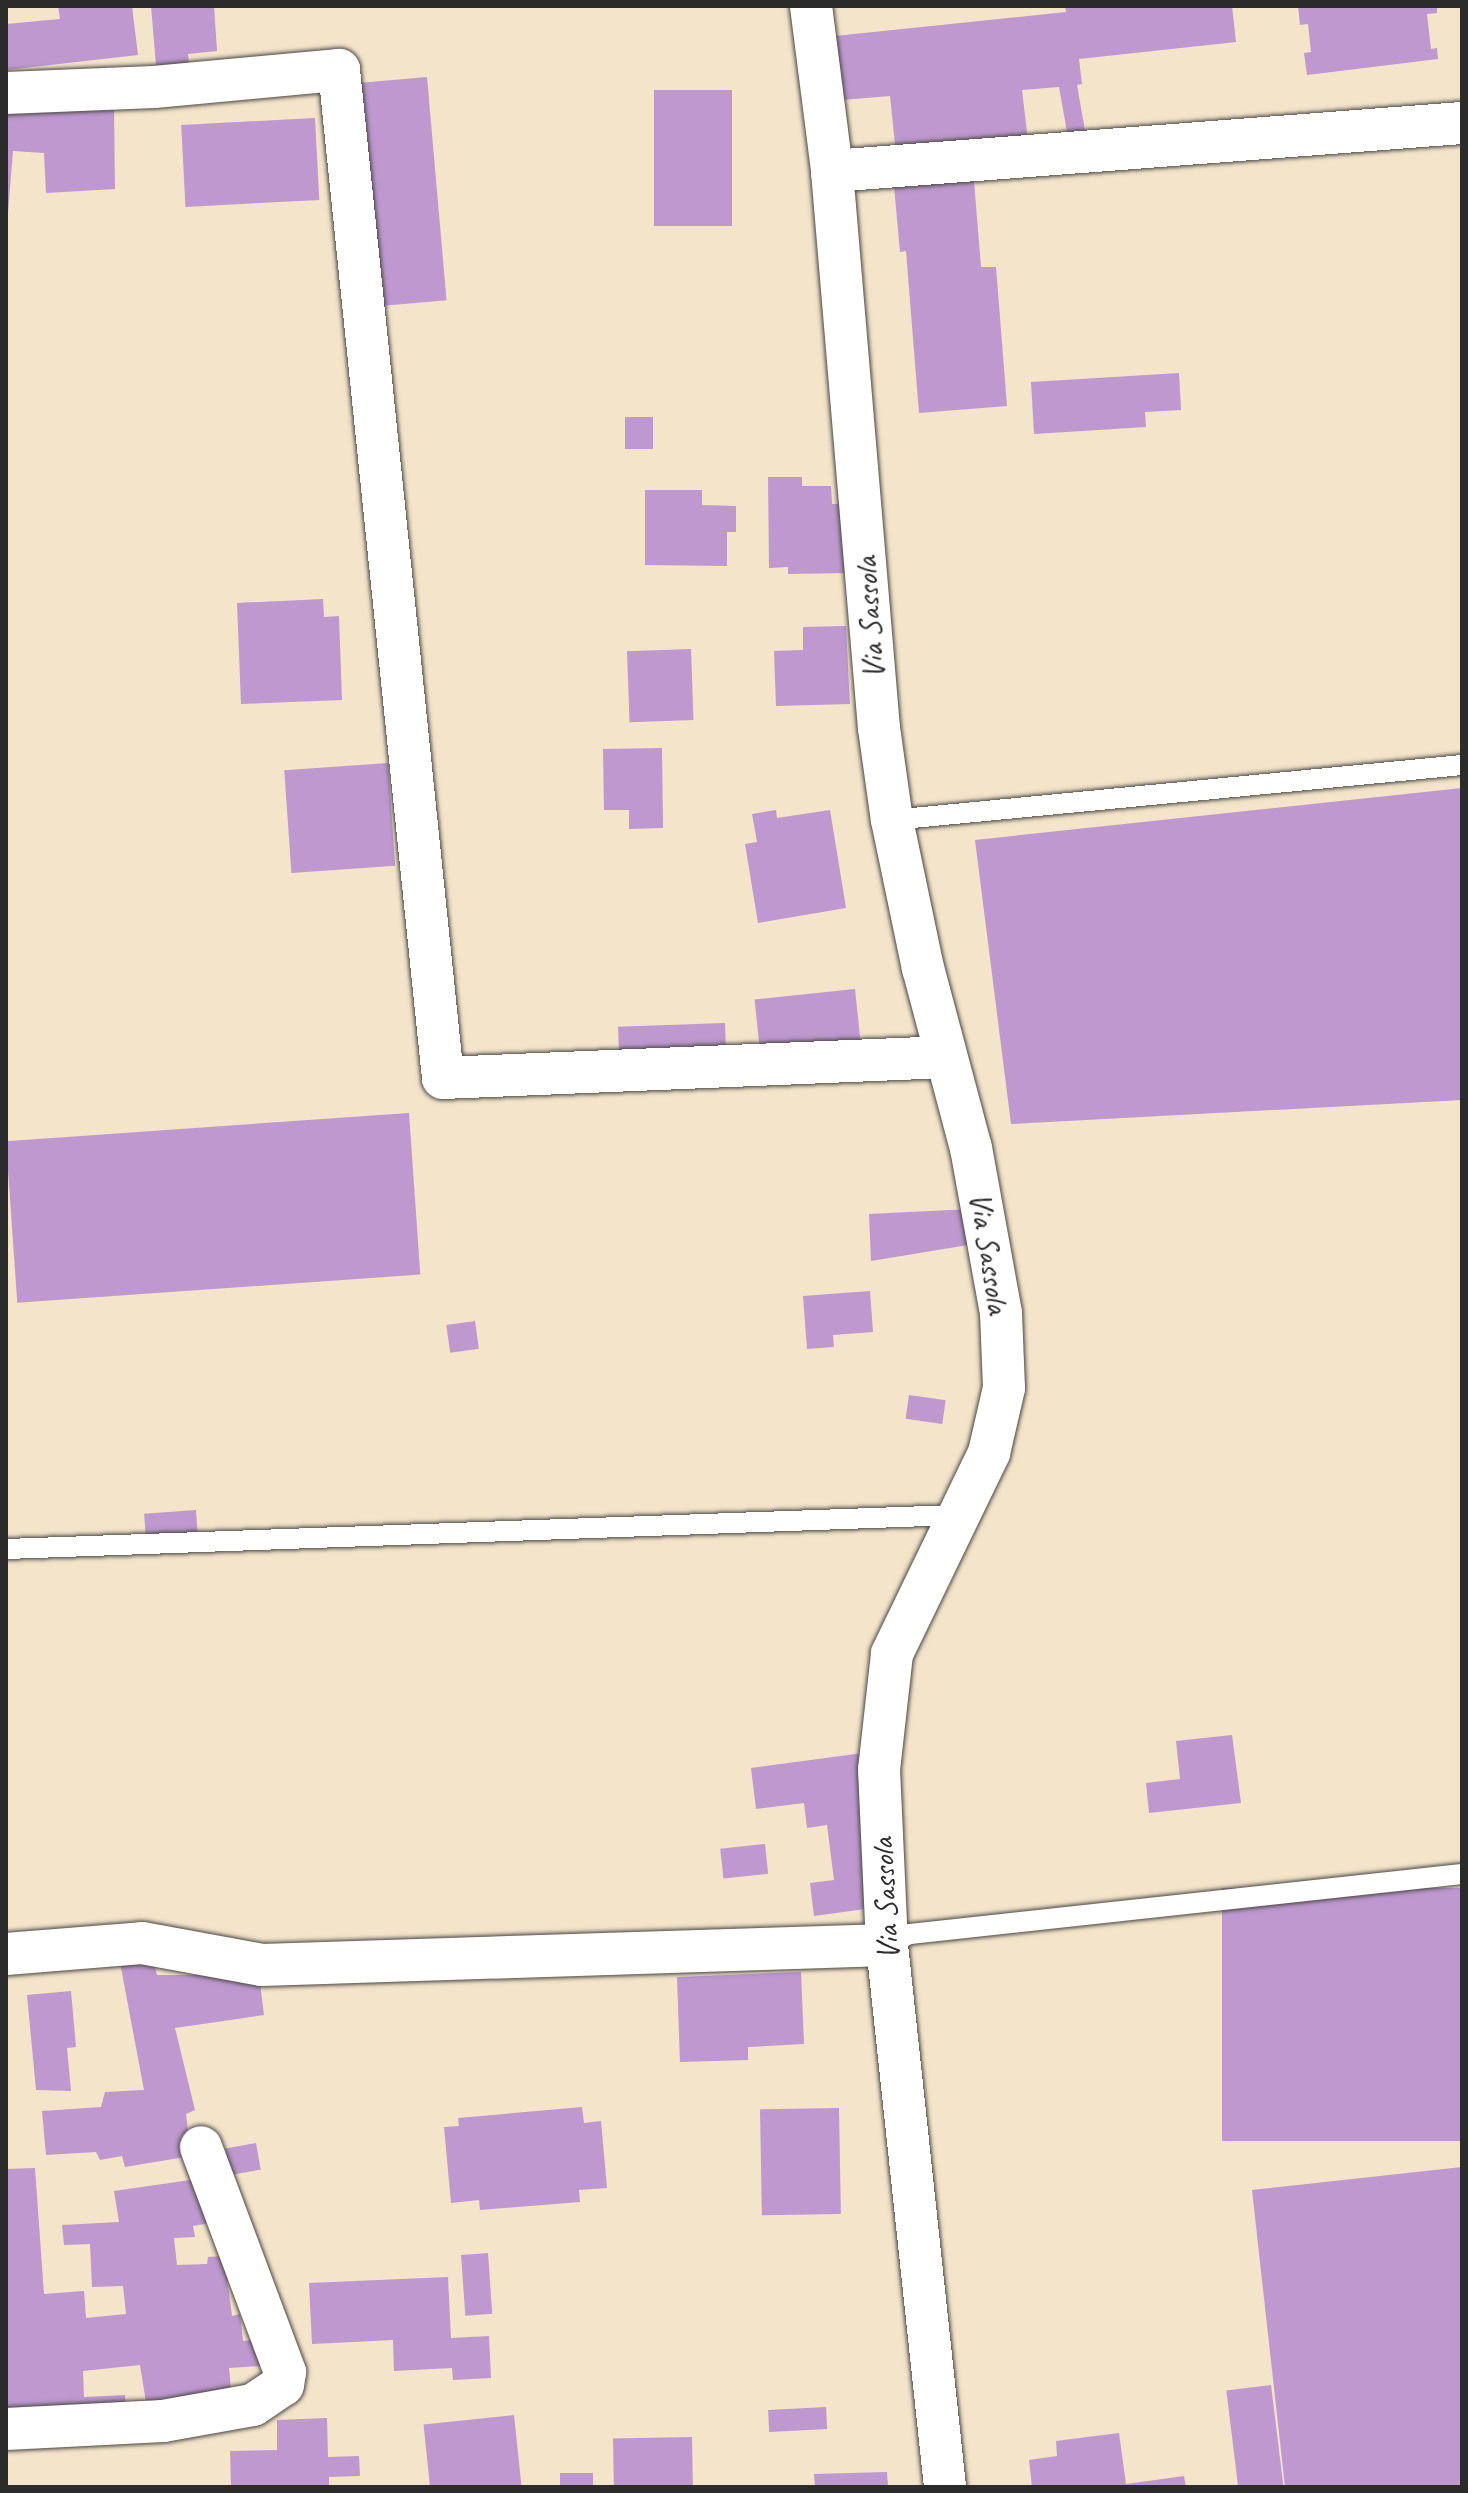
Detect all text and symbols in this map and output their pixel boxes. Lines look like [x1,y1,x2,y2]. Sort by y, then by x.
street label: Via Sassola [847,555,893,681]
street label: Via Sassola [960,1189,1018,1317]
street label: Via Sassola [864,1837,908,1961]

